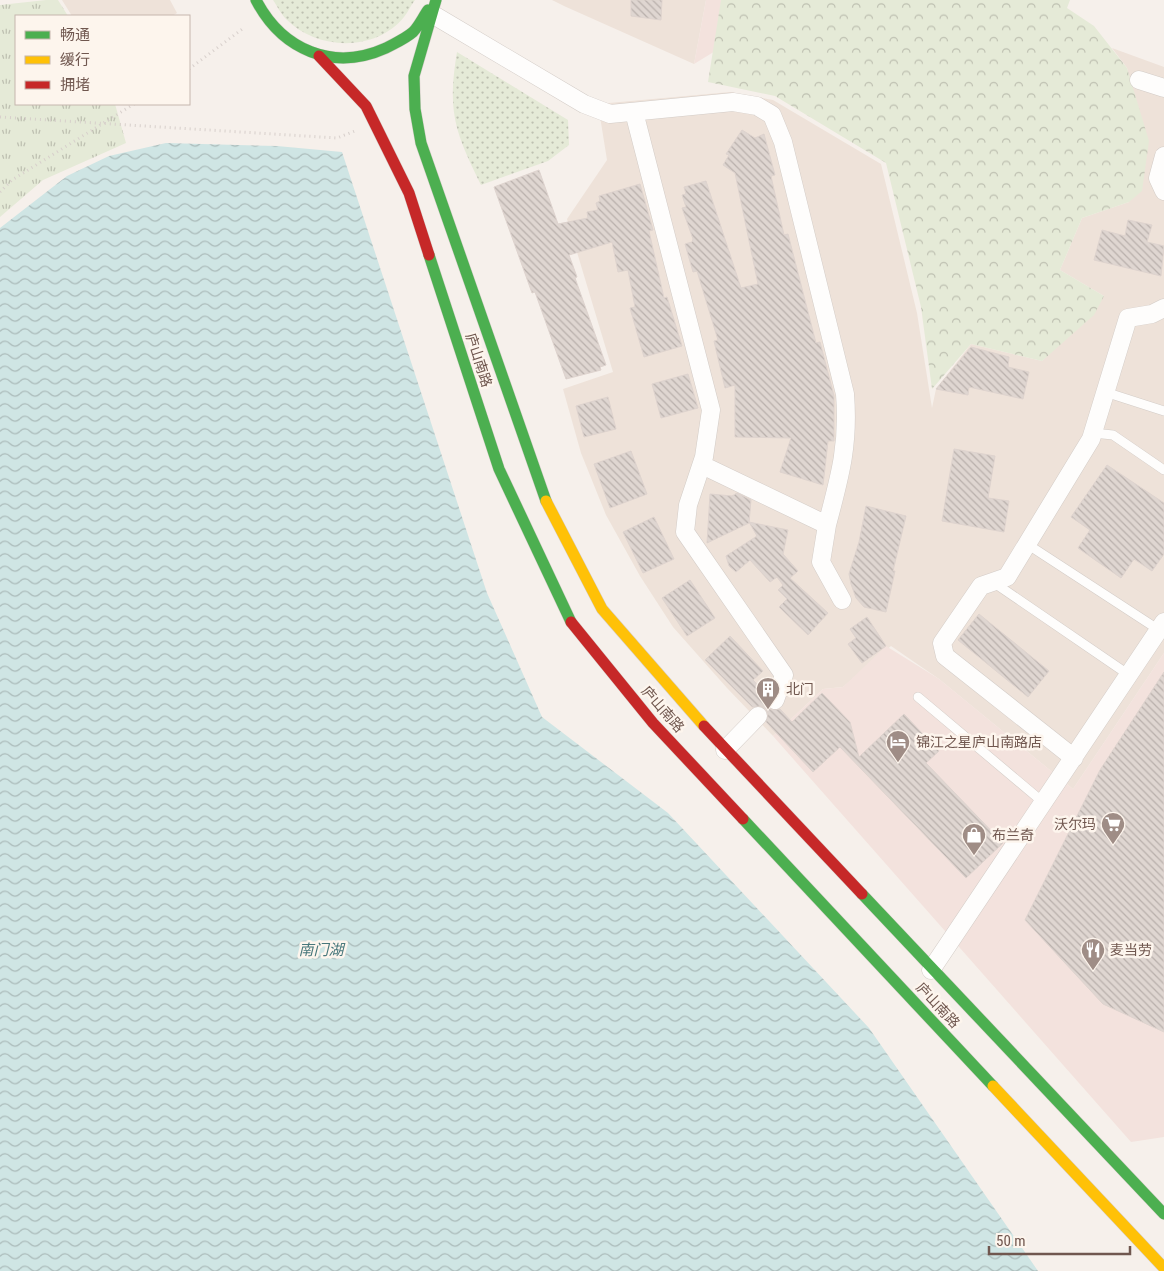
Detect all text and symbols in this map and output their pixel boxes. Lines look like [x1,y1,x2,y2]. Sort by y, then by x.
legend [15,15,190,105]
text: 畅通 [60,26,90,44]
text: 缓行 [60,51,90,69]
text: 拥堵 [60,76,90,94]
street label: 庐山南路 [463,331,495,389]
building icon: 北门 [755,676,781,710]
place label: 北门 [786,681,814,697]
street label: 庐山南路 [639,683,687,735]
hotel icon: 锦江之星庐山南路店 [885,729,911,763]
place label: 锦江之星庐山南路店 [916,734,1042,750]
supermarket icon: 沃尔玛 [1100,811,1126,845]
place label: 沃尔玛 [1054,816,1096,832]
shop icon: 布兰奇 [961,822,987,856]
place label: 布兰奇 [992,827,1034,843]
restaurant icon: 麦当劳 [1080,937,1106,971]
water label: 南门湖 [298,941,345,959]
place label: 麦当劳 [1110,942,1152,958]
street label: 庐山南路 [913,979,963,1031]
scale bar [989,1224,1130,1256]
text: 50 m [996,1232,1026,1250]

